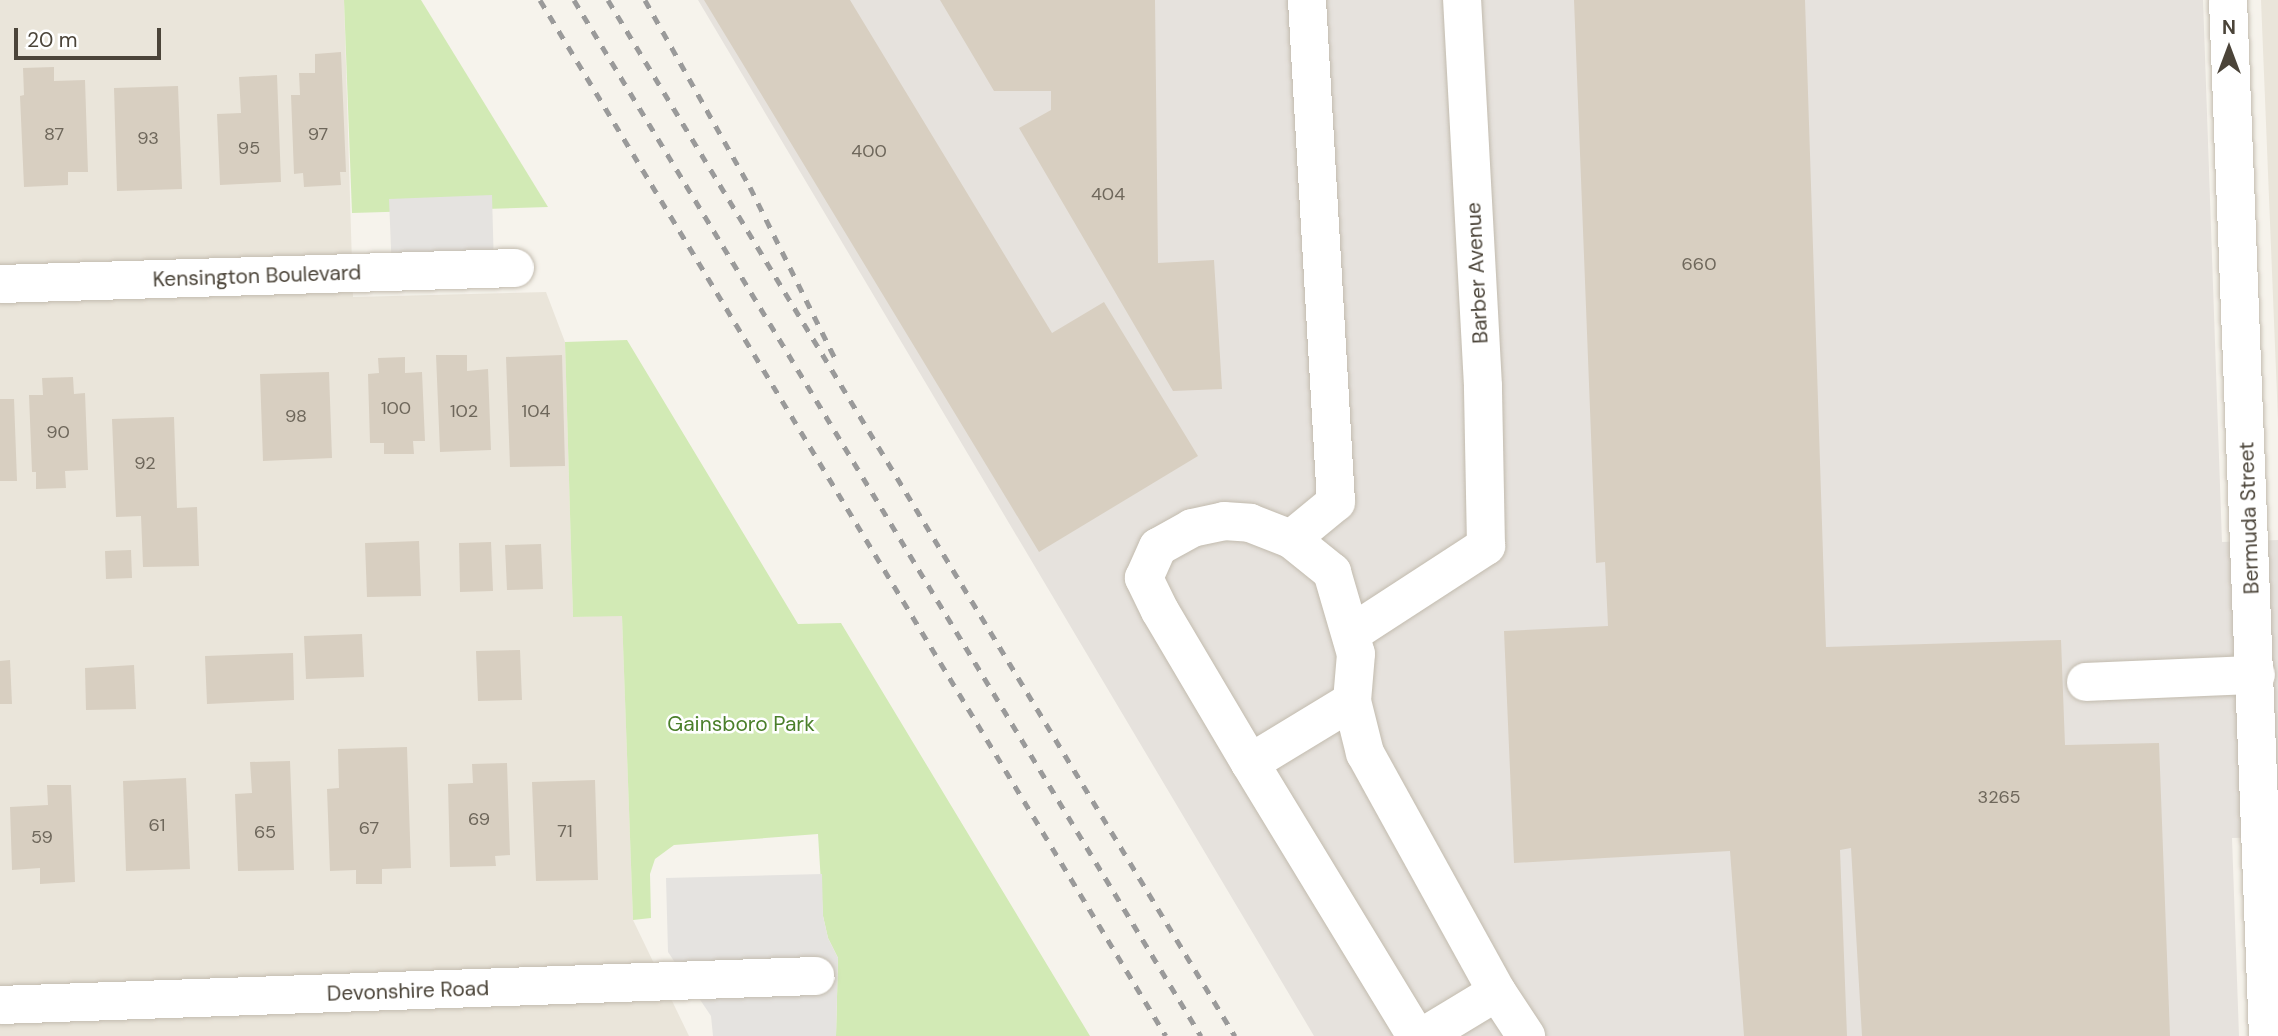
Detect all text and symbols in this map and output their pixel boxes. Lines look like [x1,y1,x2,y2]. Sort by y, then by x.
scale bar [18,14,164,58]
north arrow [2194,14,2264,84]
text: N [2222,15,2236,40]
text: 20 m [27,26,78,54]
house number: 87 [44,123,64,145]
house number: 97 [308,123,328,145]
house number: 93 [137,127,159,149]
house number: 95 [238,137,260,159]
house number: 400 [851,140,887,162]
house number: 404 [1091,183,1125,205]
street label: Barber Avenue [1461,202,1493,344]
house number: 660 [1682,253,1716,275]
street label: Kensington Boulevard [152,260,362,292]
house number: 100 [381,397,411,419]
house number: 102 [450,400,478,422]
house number: 104 [522,400,550,422]
house number: 98 [285,405,307,427]
house number: 90 [46,421,70,443]
street label: Bermuda Street [2234,441,2264,595]
house number: 92 [134,452,156,474]
park label: Gainsboro Park [667,711,815,737]
house number: 3265 [1978,786,2020,808]
house number: 69 [468,808,490,830]
house number: 61 [149,814,165,836]
house number: 67 [359,817,379,839]
house number: 71 [557,820,573,842]
house number: 65 [254,821,276,843]
house number: 59 [31,826,53,848]
street label: Devonshire Road [326,976,490,1006]

